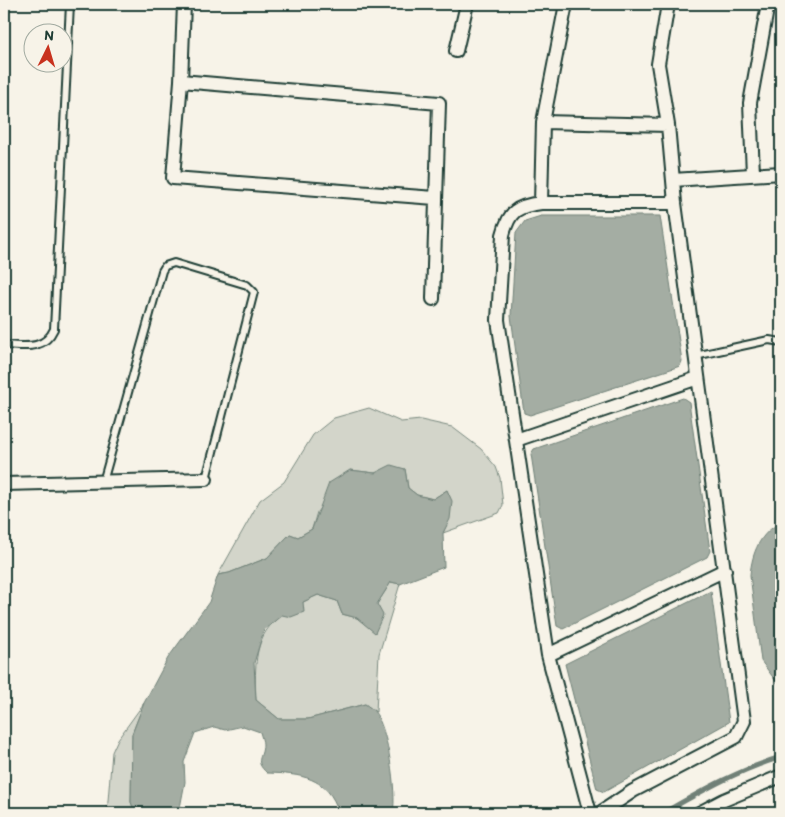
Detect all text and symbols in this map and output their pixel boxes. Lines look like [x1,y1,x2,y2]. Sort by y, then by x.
north arrow [22,22,72,72]
text: N [44,27,55,44]

